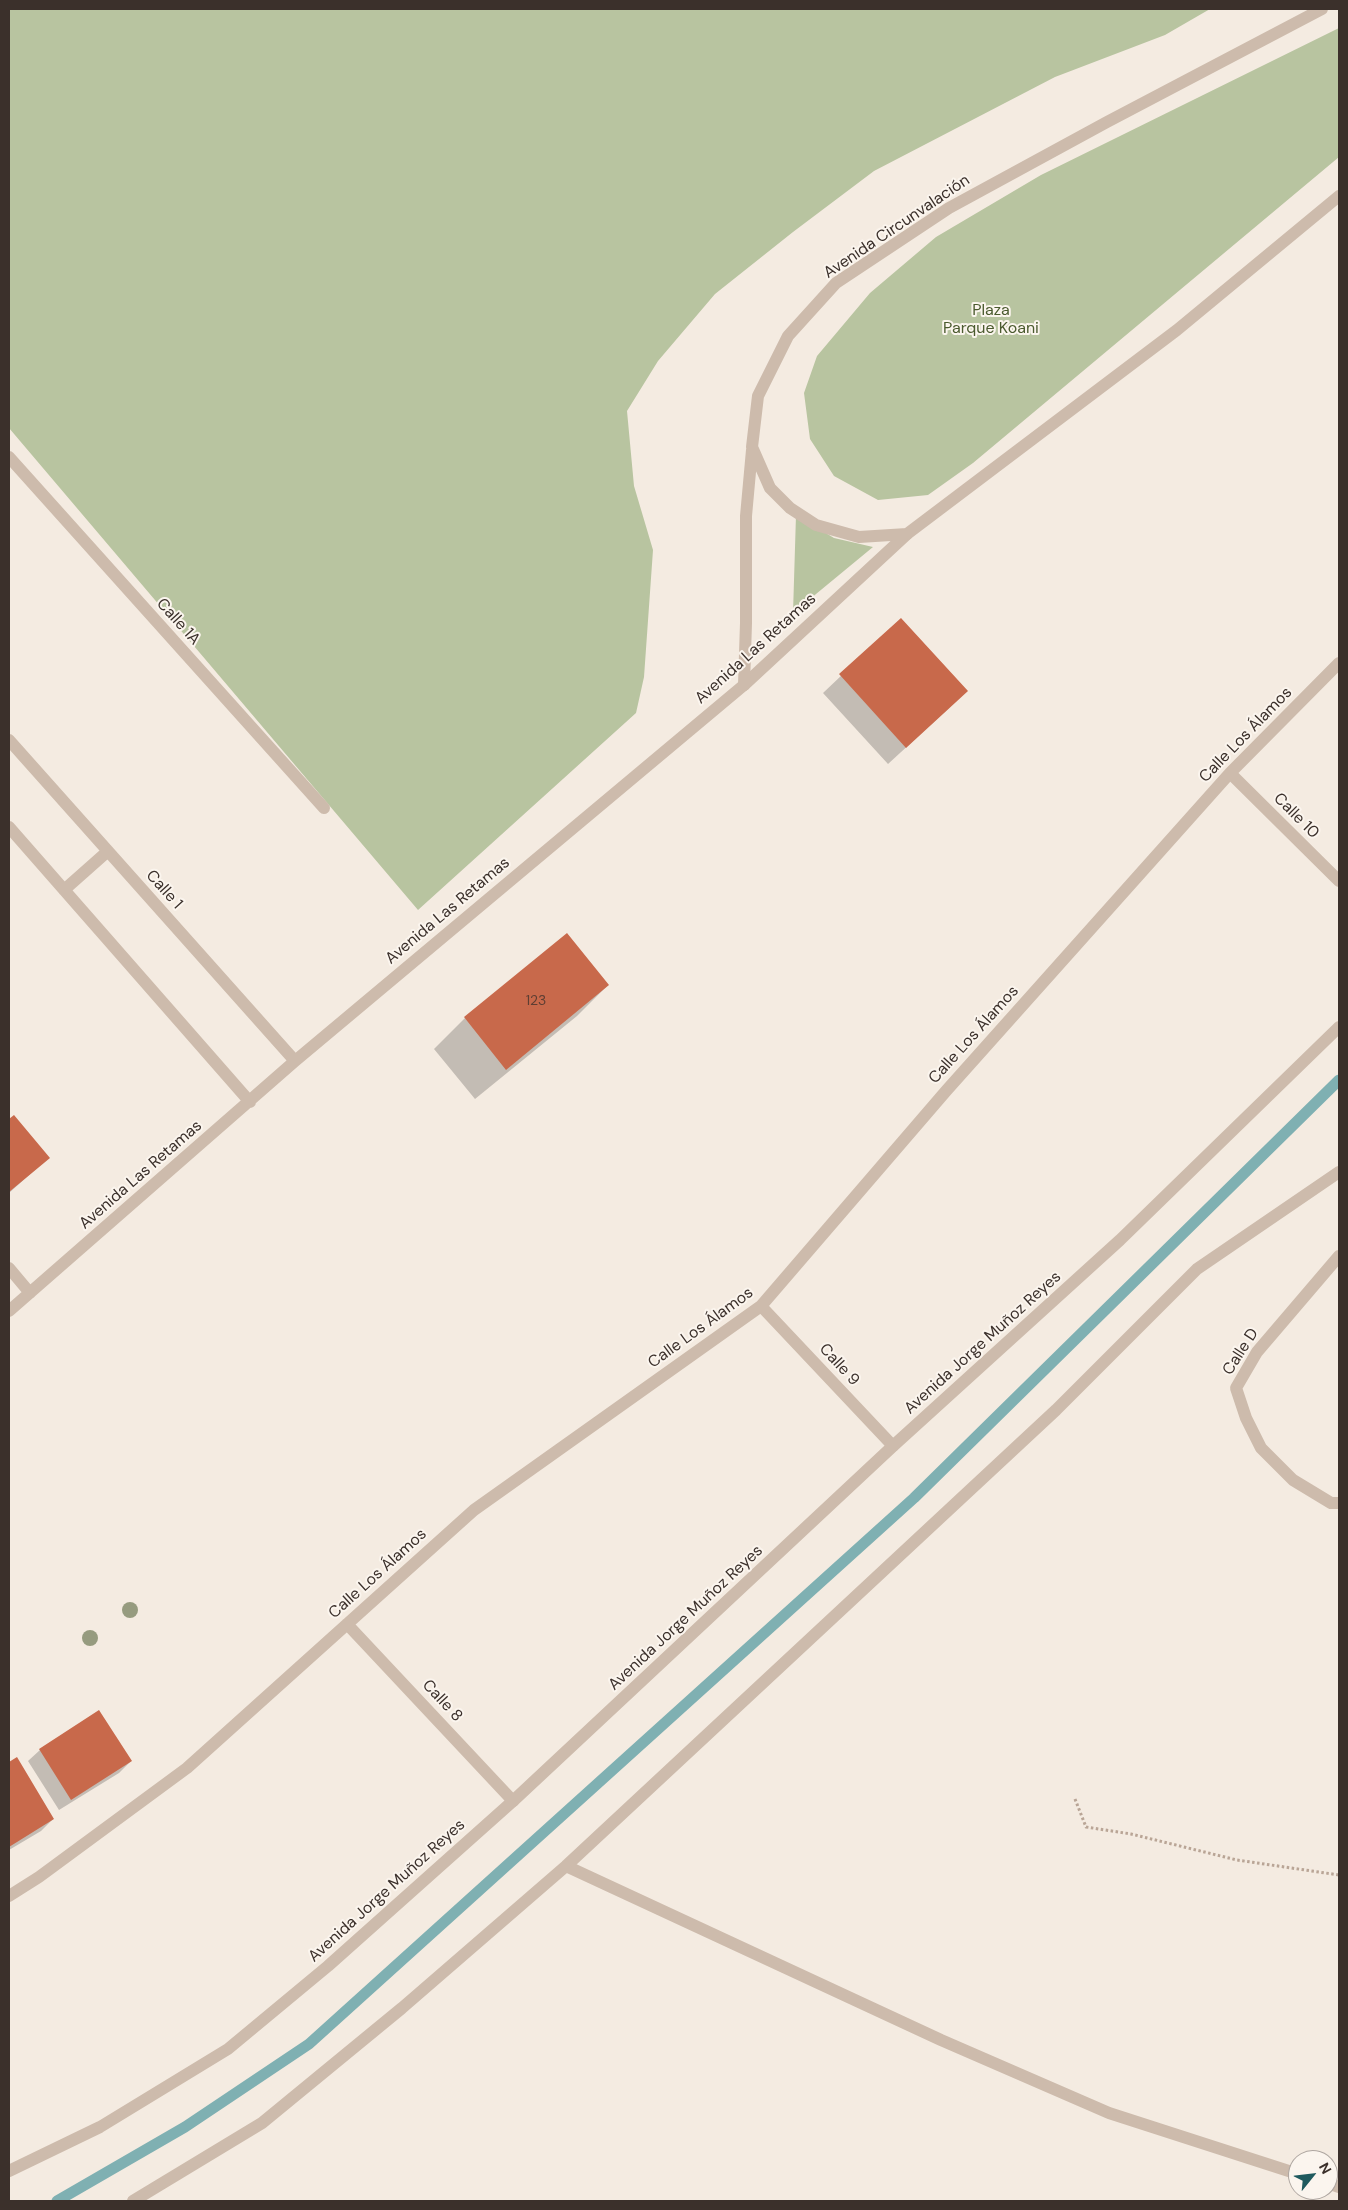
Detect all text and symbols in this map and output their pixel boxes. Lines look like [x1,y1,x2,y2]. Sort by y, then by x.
street label: Avenida Circunvalación [820,171,974,283]
park label: Plaza Parque Koani [943,301,1039,339]
street label: Avenida Las Retamas [692,590,820,708]
street label: Calle 1A [152,595,204,649]
street label: Calle Los Álamos [1196,683,1296,787]
street label: Calle 10 [1269,789,1323,843]
street label: Avenida Las Retamas [382,853,514,969]
street label: Calle 1 [142,867,186,913]
street label: Calle Los Álamos [925,982,1023,1088]
house number: 123 [526,993,546,1009]
street label: Avenida Las Retamas [76,1117,206,1233]
street label: Avenida Jorge Muñoz Reyes [901,1268,1065,1418]
street label: Calle Los Álamos [645,1283,757,1373]
street label: Calle D [1219,1325,1263,1379]
street label: Calle 9 [815,1340,863,1390]
street label: Calle Los Álamos [325,1525,431,1623]
street label: Avenida Jorge Muñoz Reyes [605,1541,767,1695]
street label: Calle 8 [418,1676,466,1726]
street label: Avenida Jorge Muñoz Reyes [305,1816,469,1966]
north arrow [1288,2150,1338,2200]
text: N [1315,2159,1336,2177]

